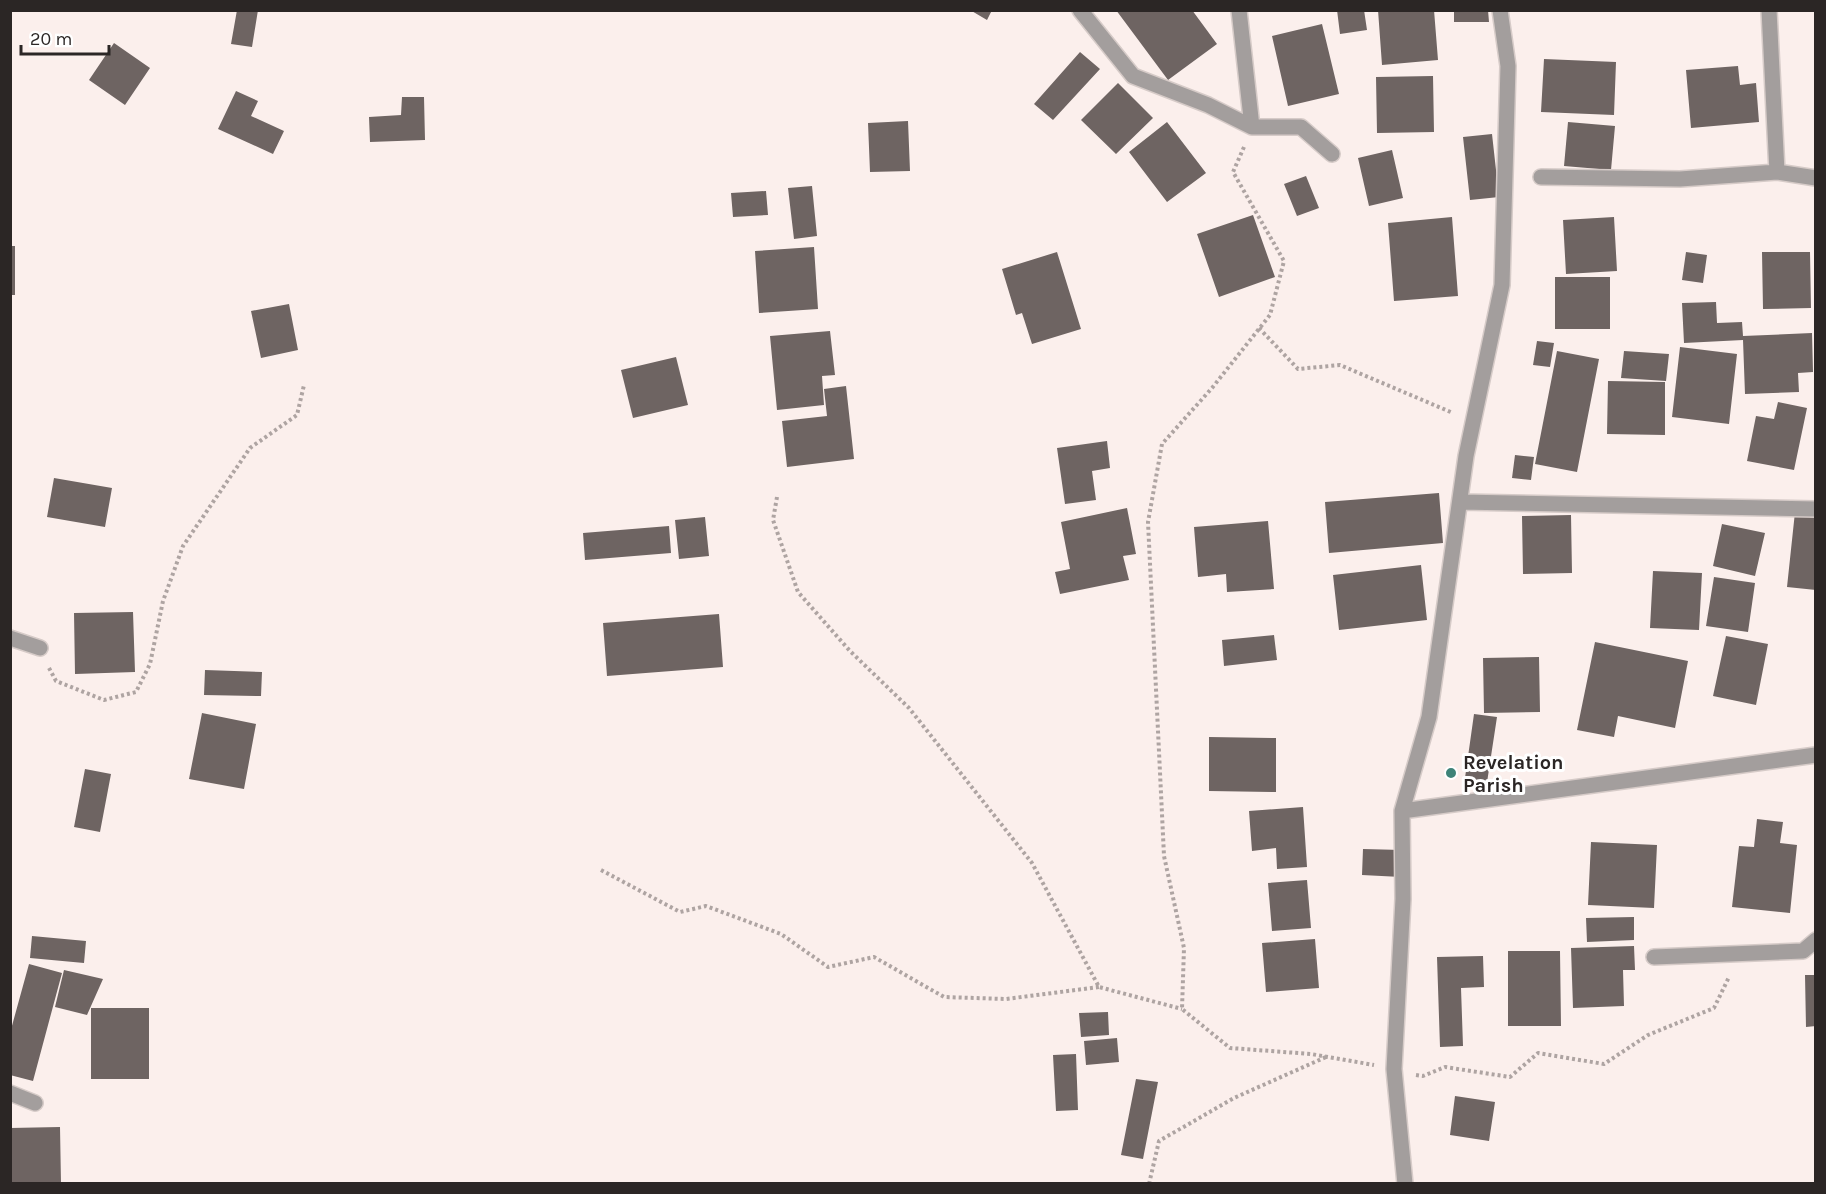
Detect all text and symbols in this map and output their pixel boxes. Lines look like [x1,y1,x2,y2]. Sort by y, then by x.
scale bar [21,18,110,56]
text: 20 m [30,28,72,50]
place label: Revelation Parish [1463,751,1563,797]
marker: Revelation Parish [1444,766,1458,780]

